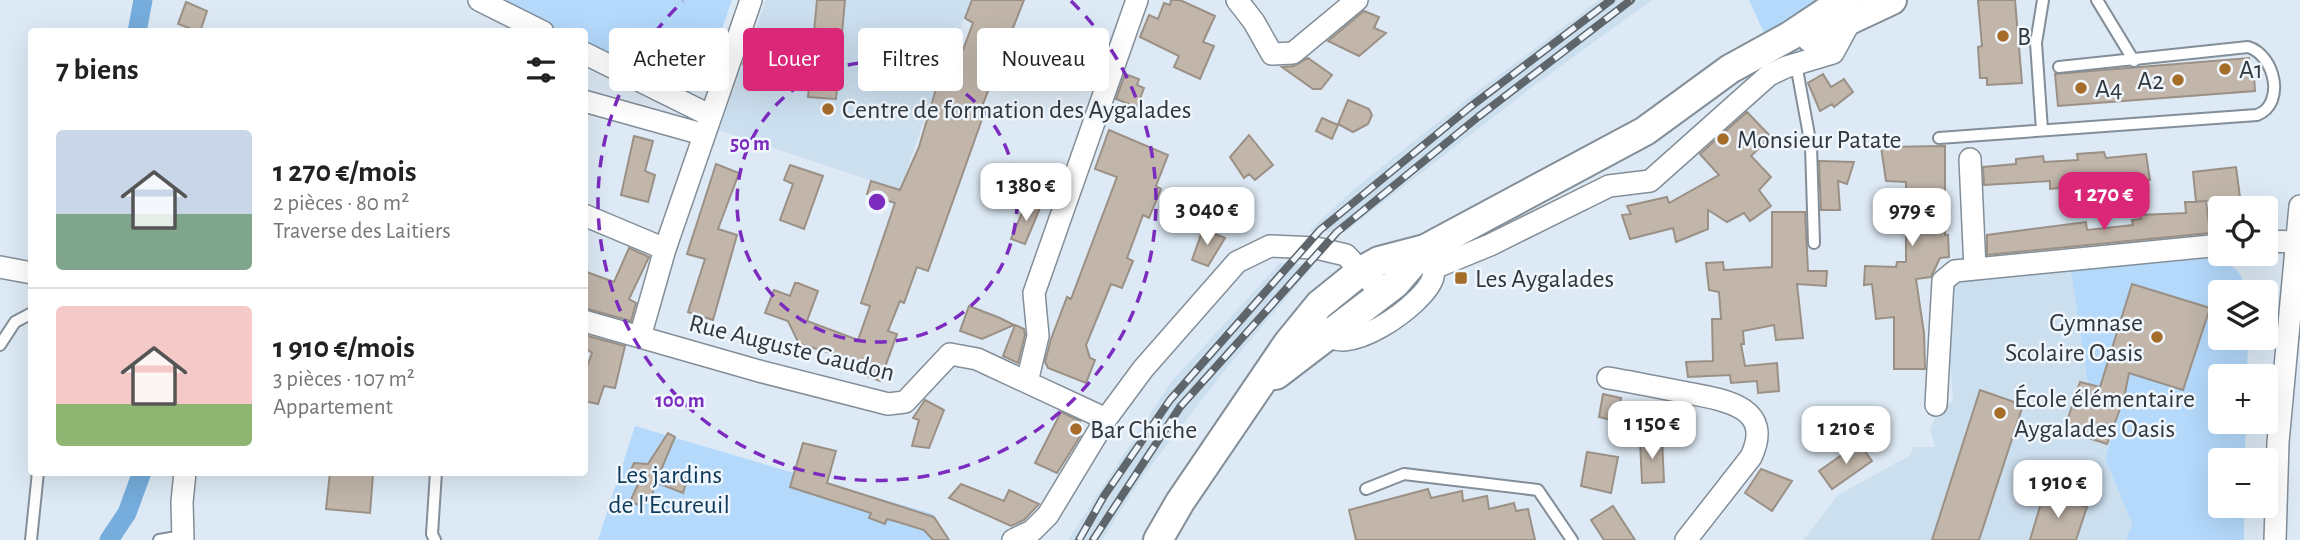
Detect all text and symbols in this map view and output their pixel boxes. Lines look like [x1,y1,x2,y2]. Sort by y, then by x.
place label: B [2017,24,2031,50]
chip: Acheter [609,28,729,91]
chip: Louer [743,28,844,91]
chip: Filtres [858,28,963,91]
chip: Nouveau [977,28,1109,91]
marker: B [1995,28,2011,44]
icon: filters [522,51,560,89]
text: 7 biens [56,55,139,85]
place label: A1 [2239,57,2263,83]
marker: A1 [2217,61,2233,77]
place label: A2 [2137,68,2164,94]
marker: A2 [2170,72,2186,88]
place label: A4 [2095,76,2123,102]
marker: A4 [2073,80,2089,96]
place label: Centre de formation des Aygalades [842,97,1191,123]
marker: Centre de formation des Aygalades [820,101,836,117]
place label: Monsieur Patate [1737,127,1902,153]
marker: Monsieur Patate [1715,131,1731,147]
text: 50 m [730,133,770,154]
text: 1 270 €/mois [273,157,417,187]
icon: home [112,158,196,242]
pin: 1 380 € [961,164,1091,223]
pin: 1 270 € [2039,173,2169,232]
text: 1 380 € [996,174,1056,197]
text: 1 270 € [2075,183,2133,206]
pin: 3 040 € [1142,188,1272,247]
pin: 979 € [1863,188,1961,248]
centre of rings [865,190,889,214]
text: 2 pièces · 80 m² [273,192,409,215]
map controls [2208,196,2278,518]
button: locate [2208,196,2278,266]
text: 3 040 € [1175,198,1239,221]
text: 979 € [1889,199,1935,222]
text: Traverse des Laitiers [273,220,451,243]
place label: Les Aygalades [1475,266,1614,292]
marker: Les Aygalades [1453,270,1469,286]
button: layers [2208,280,2278,350]
street label: Rue Auguste Gaudon [686,310,897,386]
place label: Gymnase Scolaire Oasis [2005,310,2143,366]
marker: Gymnase Scolaire Oasis [2149,329,2165,345]
text: 1 910 €/mois [273,333,415,363]
icon: home [112,334,196,418]
button: + [2208,364,2278,434]
text: 3 pièces · 107 m² [273,368,415,391]
place label: École élémentaire Aygalades Oasis [2014,384,2195,442]
text: 100 m [655,390,705,411]
text: Appartement [273,396,393,419]
pin: 1 150 € [1587,402,1717,461]
marker: École élémentaire Aygalades Oasis [1992,405,2008,421]
pin: 1 210 € [1781,406,1911,466]
text: 1 150 € [1624,412,1680,435]
place label: Bar Chiche [1090,417,1197,443]
text: 1 210 € [1817,417,1875,440]
marker: Bar Chiche [1068,421,1084,437]
button: − [2208,448,2278,518]
pin: 1 910 € [1993,461,2123,520]
park label: Les jardins de l'Ecureuil [608,462,730,518]
text: 1 910 € [2029,471,2087,494]

